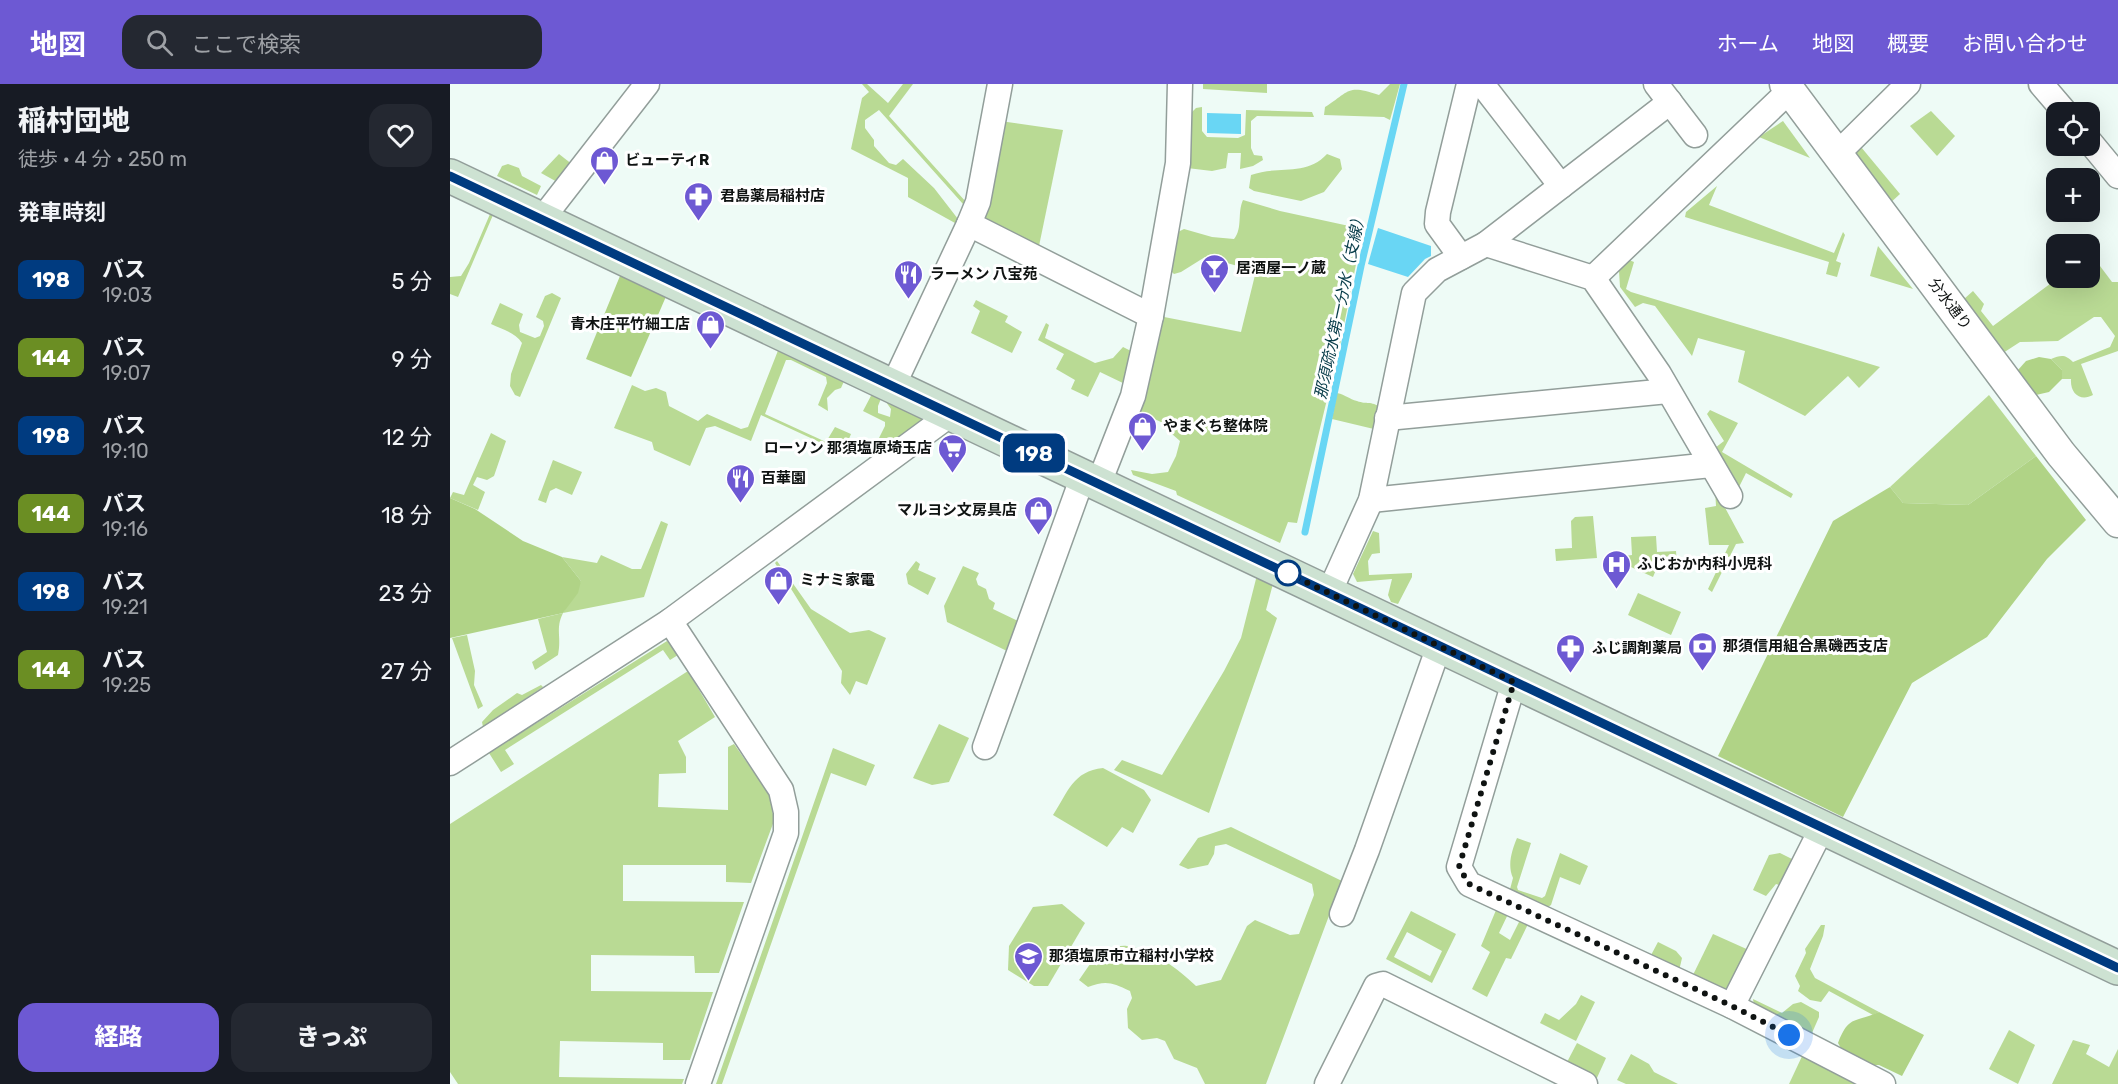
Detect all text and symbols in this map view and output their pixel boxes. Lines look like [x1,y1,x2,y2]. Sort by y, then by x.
search box [122,15,542,69]
icon: search [143,26,176,59]
text: 地図 [30,28,86,61]
text: ここで検索 [191,31,301,58]
text: ホーム [1717,31,1779,56]
text: 地図 [1812,31,1854,56]
text: 概要 [1887,31,1929,56]
text: お問い合わせ [1962,31,2088,56]
map controls [2046,102,2100,288]
button: locate [2046,102,2100,156]
text: 稲村団地 [18,104,130,137]
button: heart [369,104,432,167]
shop icon: ビューティR [588,144,620,186]
text: 徒歩 · 4 分 · 250 m [18,147,187,171]
place label: ビューティR [625,151,709,169]
button: + [2046,168,2100,222]
pharmacy icon: 君島薬局稲村店 [683,180,715,222]
place label: 君島薬局稲村店 [720,187,825,205]
text: 発車時刻 [18,199,106,226]
water label: 那須疏水第一分水（支線） [1311,209,1369,401]
button: − [2046,234,2100,288]
bar icon: 居酒屋一ノ蔵 [1199,252,1231,294]
text: バス [102,256,146,283]
restaurant icon: ラーメン 八宝苑 [893,258,925,300]
place label: 居酒屋一ノ蔵 [1236,259,1326,277]
place label: ラーメン 八宝苑 [930,265,1038,283]
text: 198 [32,267,70,292]
text: 5 分 [392,268,432,295]
street label: 分水通り [1925,275,1975,333]
text: 19:03 [102,283,152,307]
shop icon: 青木庄平竹細工店 [695,308,727,350]
place label: 青木庄平竹細工店 [570,315,690,333]
text: バス [102,334,146,361]
text: 144 [31,345,71,370]
text: 9 分 [392,346,432,373]
text: 19:07 [102,361,151,385]
shop icon: やまぐち整体院 [1126,410,1158,452]
text: バス [102,412,146,439]
place label: やまぐち整体院 [1163,417,1268,435]
text: 198 [32,423,70,448]
text: 12 分 [382,424,432,451]
supermarket icon: ローソン 那須塩原埼玉店 [937,432,969,474]
line badge: 198 [1000,434,1068,472]
text: 19:10 [102,439,149,463]
place label: ローソン 那須塩原埼玉店 [764,439,932,457]
text: 198 [1015,441,1053,466]
restaurant icon: 百華園 [724,462,756,504]
place label: 百華園 [761,469,806,487]
text: バス [102,490,146,517]
shop icon: マルヨシ文房具店 [1022,494,1054,536]
text: 144 [31,501,71,526]
place label: マルヨシ文房具店 [897,501,1017,519]
text: 18 分 [381,502,432,529]
text: 19:16 [102,517,148,541]
hospital icon: ふじおか内科小児科 [1600,548,1632,590]
place label: ふじおか内科小児科 [1637,555,1772,573]
unlabelled marker [1275,560,1301,586]
shop icon: ミナミ家電 [763,564,795,606]
text: バス [102,568,146,595]
place label: ミナミ家電 [800,571,875,589]
text: 198 [32,579,70,604]
text: 23 分 [378,580,432,607]
text: 19:21 [102,595,148,619]
bank icon: 那須信用組合黒磯西支店 [1686,630,1718,672]
pharmacy icon: ふじ調剤薬局 [1555,632,1587,674]
place label: 那須信用組合黒磯西支店 [1723,637,1888,655]
place label: ふじ調剤薬局 [1592,639,1682,657]
text: バス [102,646,146,673]
text: 144 [31,657,71,682]
text: 27 分 [380,658,432,685]
text: 19:25 [102,673,151,697]
school or university icon: 那須塩原市立稲村小学校 [1012,940,1044,982]
place label: 那須塩原市立稲村小学校 [1049,947,1214,965]
button: 経路 [18,1003,219,1072]
button: きっぷ [231,1003,432,1072]
your location [1774,1020,1804,1050]

